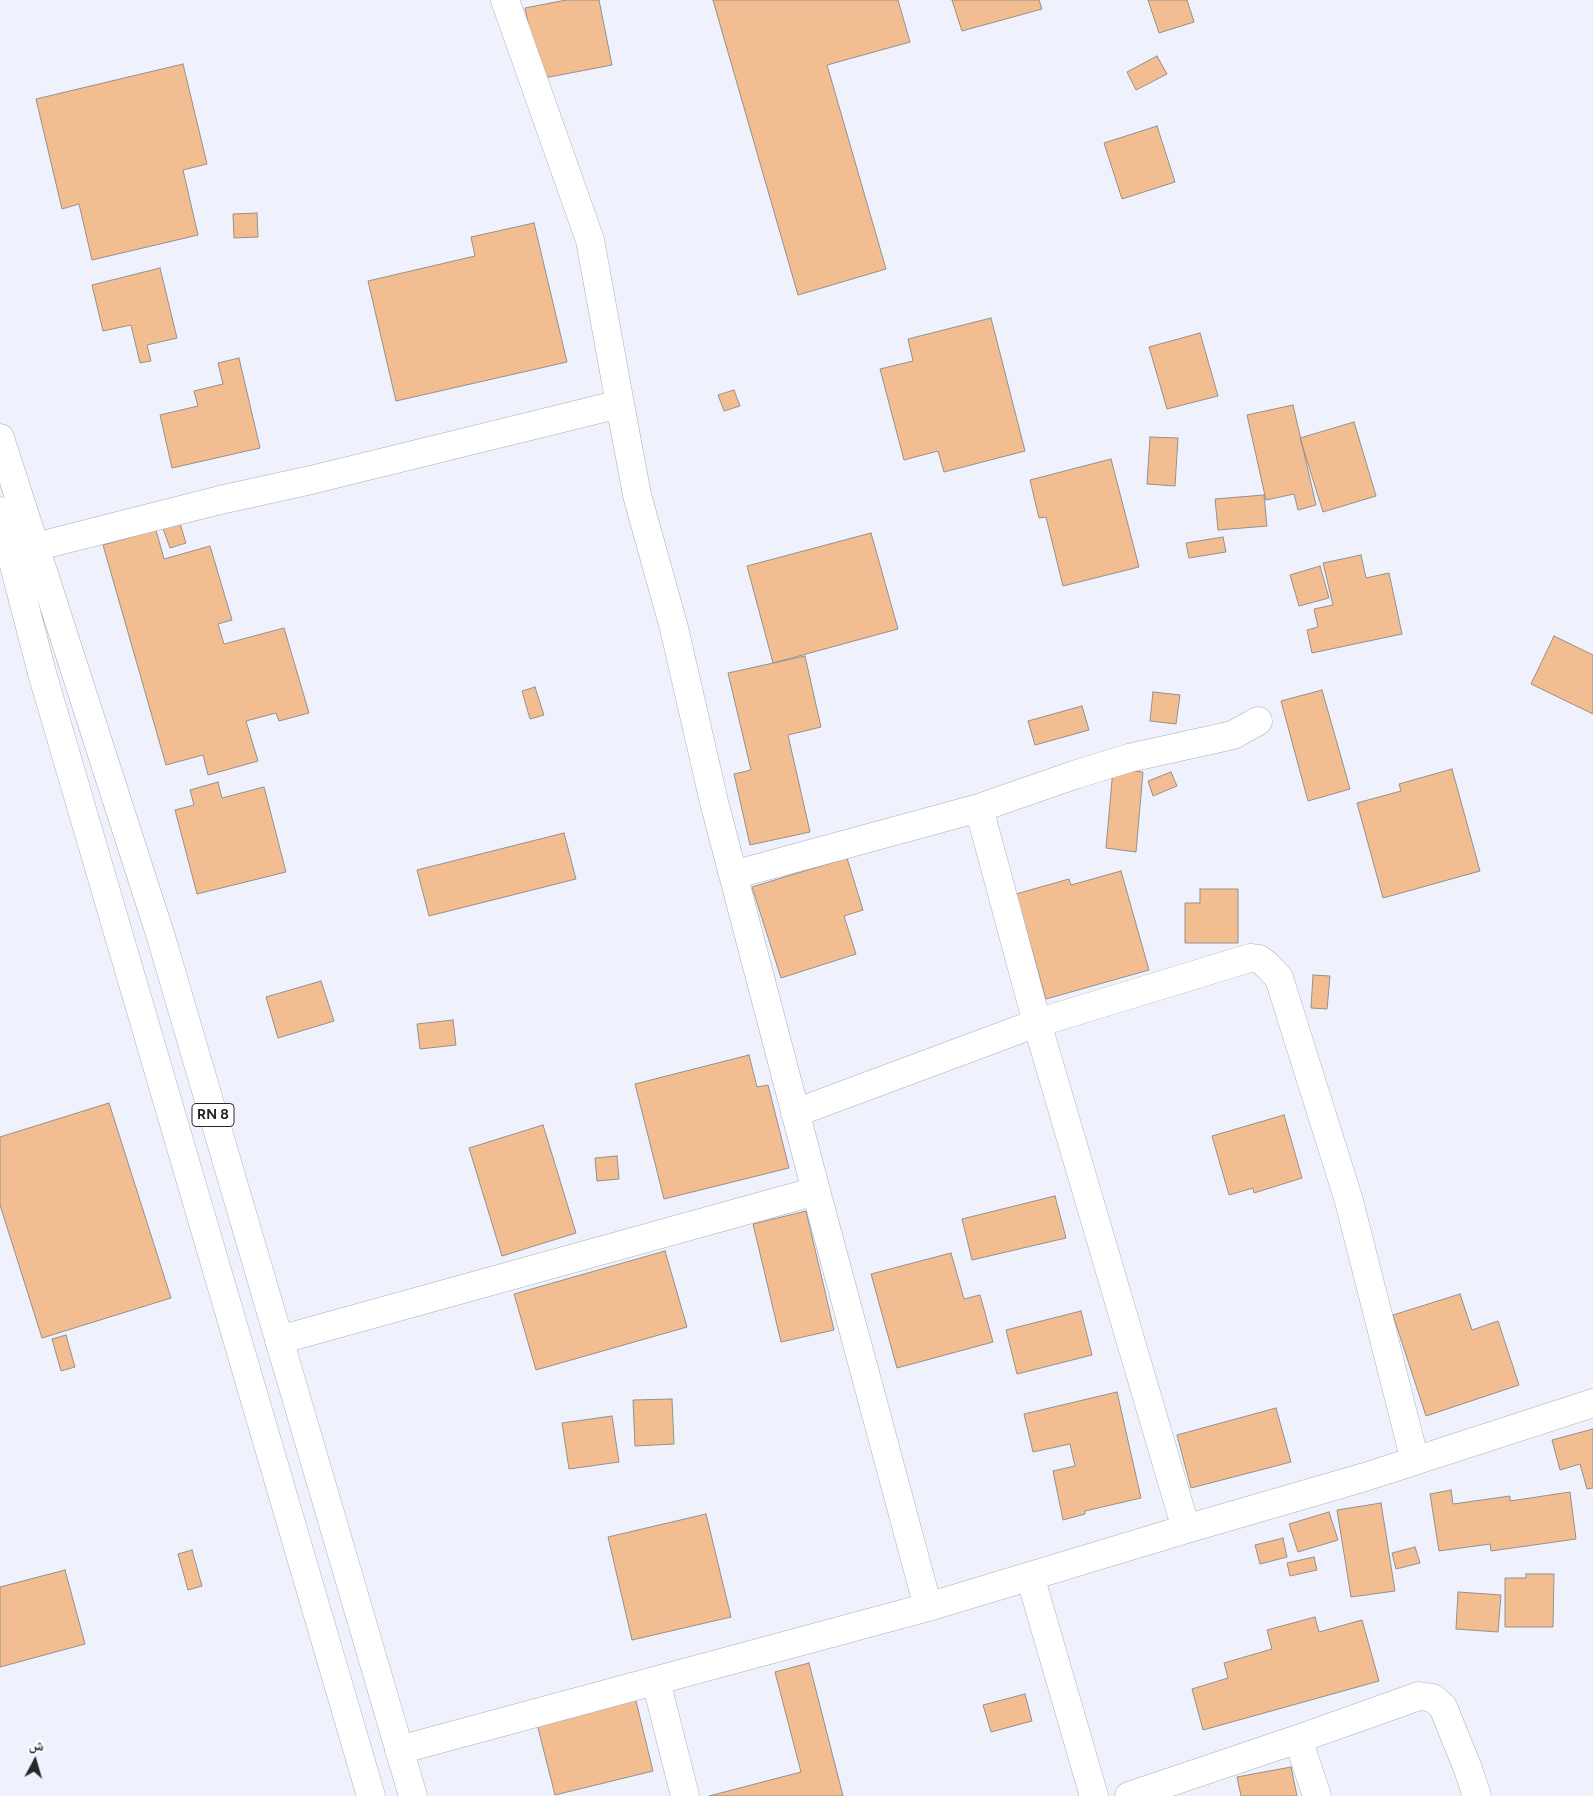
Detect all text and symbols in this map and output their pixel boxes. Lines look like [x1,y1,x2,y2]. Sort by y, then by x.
road number: RN 8 [192,1104,234,1126]
north arrow [10,1736,60,1786]
text: ش [28,1736,45,1755]

